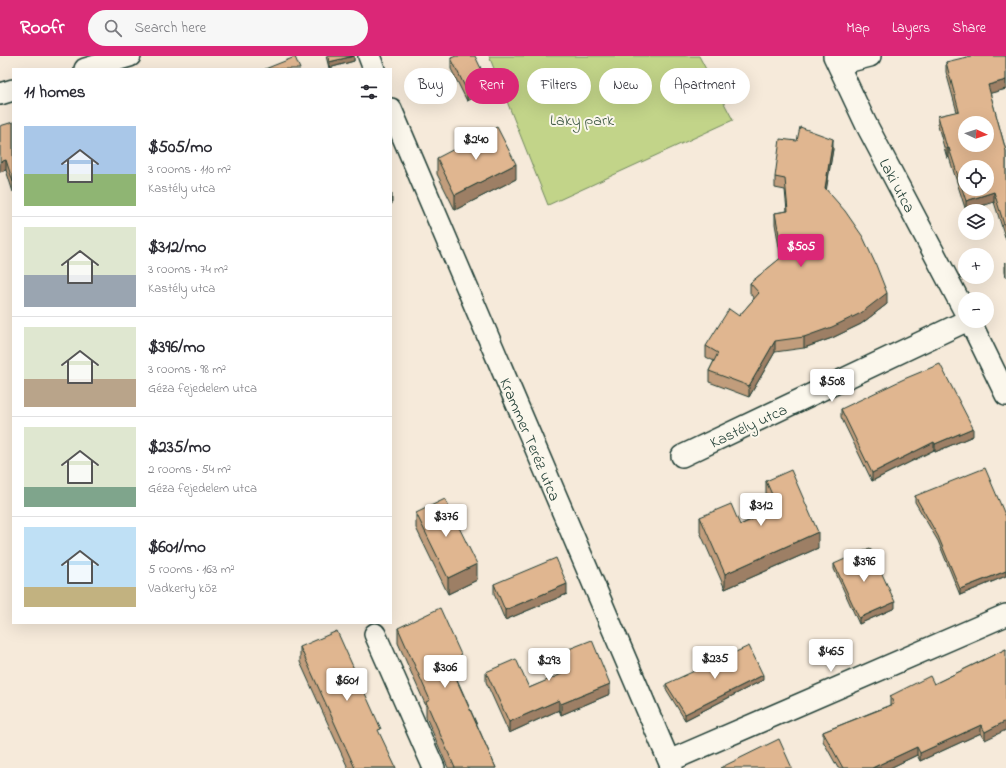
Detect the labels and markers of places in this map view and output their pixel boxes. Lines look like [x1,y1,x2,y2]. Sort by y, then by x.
pin: $240 [452,127,500,161]
pin: $505 [777,234,825,268]
pin: $508 [808,369,856,403]
pin: $312 [737,493,785,527]
pin: $376 [422,504,470,538]
pin: $396 [840,549,888,583]
pin: $465 [807,639,855,673]
pin: $235 [691,646,739,680]
pin: $293 [525,648,573,682]
pin: $306 [421,655,469,689]
pin: $601 [323,668,371,702]

